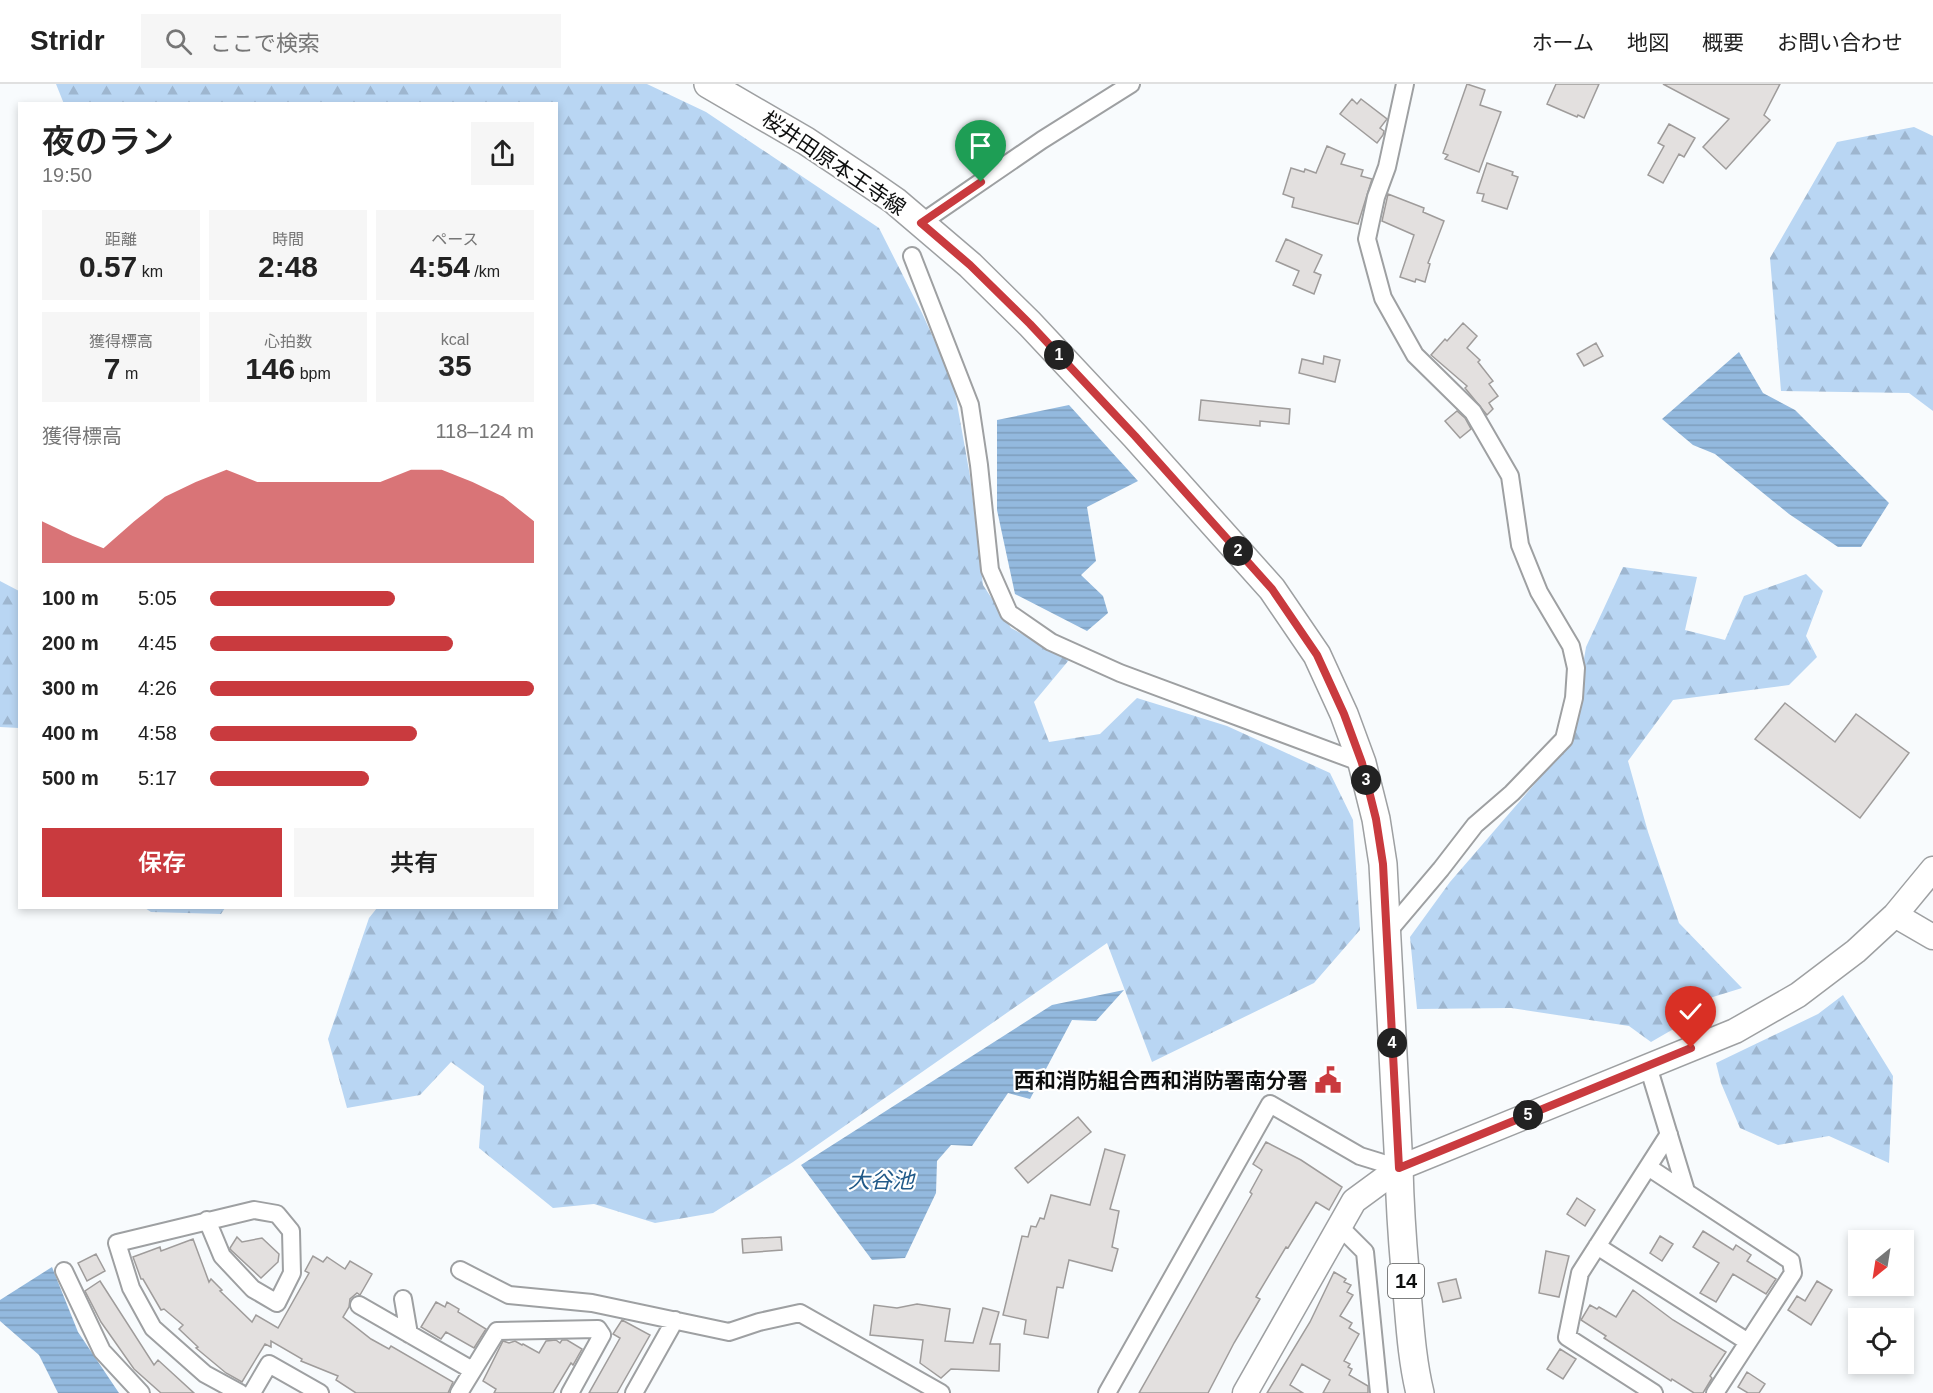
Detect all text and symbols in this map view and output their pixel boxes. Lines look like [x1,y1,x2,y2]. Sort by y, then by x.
search box [141,14,561,68]
text: Stridr [30,25,105,56]
icon: search [162,25,195,58]
text: ここで検索 [210,31,320,56]
text: ホーム [1532,31,1594,54]
text: 地図 [1627,31,1669,54]
text: 概要 [1702,31,1744,54]
text: お問い合わせ [1777,31,1903,54]
street label: 桜井田原本王寺線 [758,106,910,220]
pin [955,120,1006,182]
button: share [471,122,534,185]
text: 夜のラン [42,123,174,160]
icon: arrive [964,129,997,162]
text: 19:50 [42,164,92,186]
text: 距離 [105,231,137,248]
text: 時間 [272,231,304,248]
text: ペース [431,231,479,248]
text: 0.57 [79,250,137,283]
text: 2:48 [258,250,318,283]
text: 4:54 [410,250,470,283]
text: km [137,263,163,280]
text: /km [470,263,500,280]
text: kcal [441,331,469,348]
text: 獲得標高 [89,333,153,350]
text: 心拍数 [264,333,312,350]
pin: 1 [1044,340,1074,370]
text: 1 [1055,346,1063,363]
text: 35 [438,349,472,382]
text: 7 [104,352,120,385]
text: 146 [245,352,295,385]
text: m [120,365,138,382]
text: bpm [295,365,331,382]
text: 118–124 m [435,420,534,442]
text: 獲得標高 [42,425,122,447]
pin: 2 [1223,536,1253,566]
text: 2 [1234,542,1242,559]
text: 100 m [42,587,99,609]
text: 5:05 [138,587,177,609]
text: 200 m [42,632,99,654]
text: 4:45 [138,632,177,654]
text: 300 m [42,677,99,699]
text: 4:26 [138,677,177,699]
text: 400 m [42,722,99,744]
text: 4:58 [138,722,177,744]
pin: 3 [1351,765,1381,795]
text: 500 m [42,767,99,789]
text: 5:17 [138,767,177,789]
text: 3 [1362,771,1370,788]
button: 保存 [42,828,282,897]
button: 共有 [294,828,534,897]
pin [1665,986,1716,1048]
icon: check [1674,995,1707,1028]
pin: 4 [1377,1028,1407,1058]
text: 4 [1388,1034,1396,1051]
public building icon: 西和消防組合西和消防署南分署 [1313,1065,1343,1095]
place label: 西和消防組合西和消防署南分署 [1014,1069,1308,1092]
pin: 5 [1513,1100,1543,1130]
text: 5 [1524,1106,1532,1123]
water label: 大谷池 [848,1168,916,1193]
north arrow [1848,1230,1914,1296]
map controls [1848,1230,1914,1374]
road number: 14 [1388,1264,1424,1298]
button: locate [1848,1308,1914,1374]

